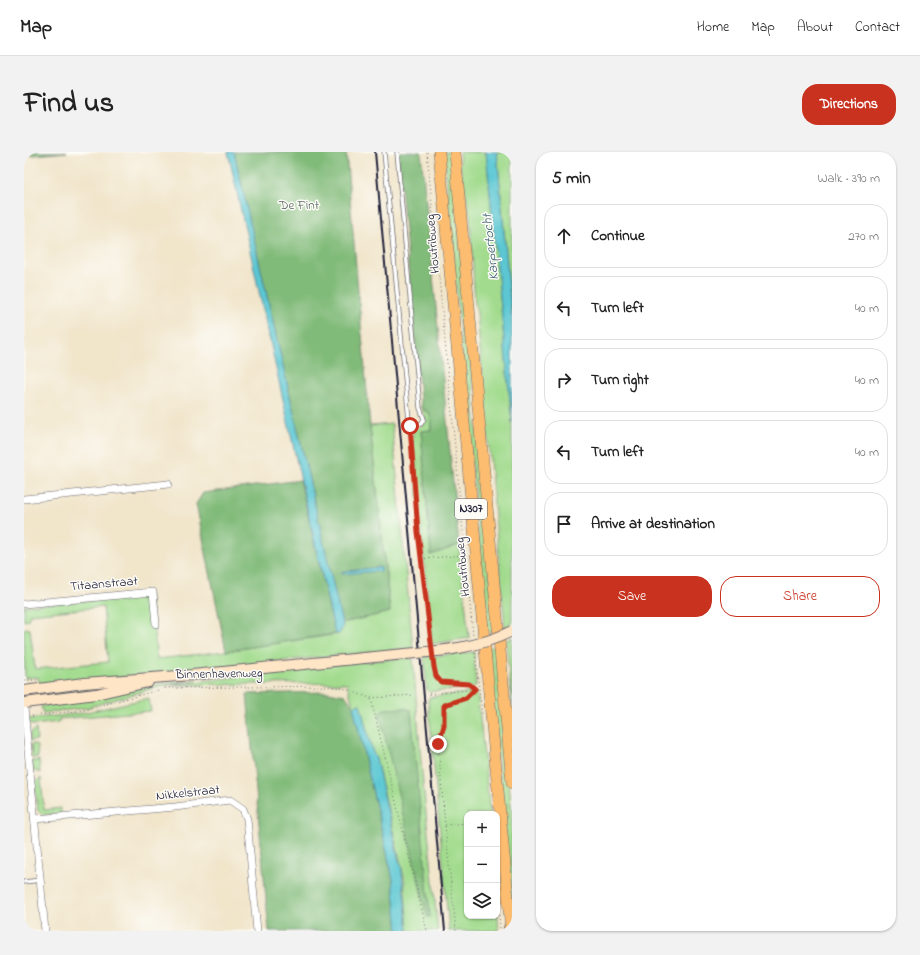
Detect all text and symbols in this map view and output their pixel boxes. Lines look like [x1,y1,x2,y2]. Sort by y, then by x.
text: Map [20,14,52,41]
text: Home [697,17,729,38]
text: Map [751,17,775,38]
text: About [797,17,833,38]
text: Contact [855,17,900,38]
text: Find us [24,84,114,125]
button: Directions [802,84,896,125]
text: 5 min [552,166,591,191]
text: Walk · 390 m [818,169,880,188]
park label: De Fint [278,196,320,215]
water label: Karpertocht [477,212,505,281]
street label: Houtribweg [421,213,446,274]
icon: ahead [553,225,575,247]
text: Continue [591,225,645,247]
text: 270 m [848,227,879,246]
icon: left [553,297,575,319]
text: Turn left [591,297,644,319]
text: 40 m [855,299,879,318]
icon: right [553,369,575,391]
text: Turn right [591,369,649,391]
text: 40 m [855,371,879,390]
route start [401,417,419,435]
icon: left [553,441,575,463]
text: Turn left [591,441,644,463]
text: 40 m [855,443,879,462]
road number: N307 [455,499,487,519]
icon: arrive [553,513,575,535]
text: Arrive at destination [591,513,715,535]
street label: Houtribweg [450,536,477,598]
street label: Titaanstraat [69,572,139,596]
button: Save [552,576,712,617]
button: Share [720,576,880,617]
street label: Binnenhavenweg [174,664,263,685]
route end [429,735,447,753]
street label: Nikkelstraat [155,780,221,806]
map controls [464,811,500,919]
button: + [464,811,500,847]
button: − [464,847,500,883]
button: layers [464,883,500,919]

